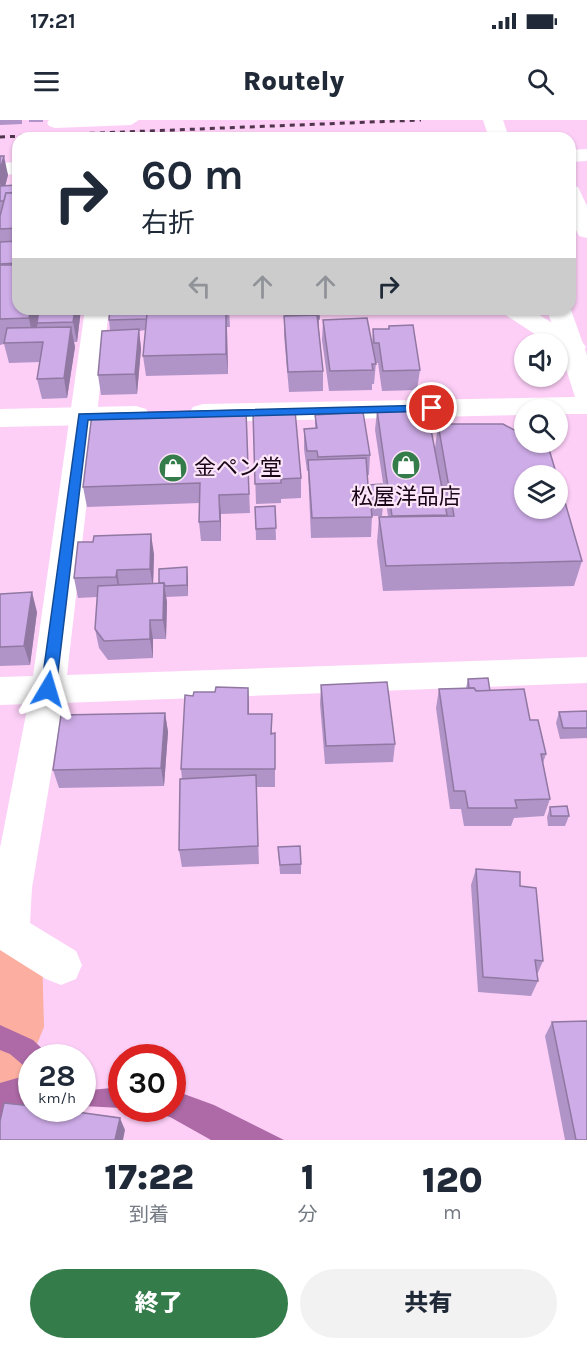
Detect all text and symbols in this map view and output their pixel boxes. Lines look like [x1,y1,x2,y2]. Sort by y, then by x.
text: 17:21 [30,8,76,34]
icon: menu [30,65,63,98]
text: Routely [243,65,344,97]
icon: search [524,65,557,98]
text: 60 m [141,150,244,200]
icon: right [42,156,120,234]
text: 右折 [141,207,195,239]
icon: left [183,270,216,303]
icon: ahead [246,270,279,303]
icon: ahead [309,270,342,303]
icon: right [372,270,405,303]
map controls [514,333,568,519]
button: sound [514,333,568,387]
pin [406,382,457,433]
icon: arrive [415,391,448,424]
button: search [514,399,568,453]
shop icon: 松屋洋品店 [390,449,422,481]
shop icon: 金ペン堂 [157,452,189,484]
place label: 金ペン堂 [194,455,282,481]
button: layers [514,465,568,519]
place label: 松屋洋品店 [351,484,461,510]
position arrow [16,657,80,721]
speed limit sign: 30 [108,1044,186,1122]
text: 28 [38,1058,76,1094]
text: km/h [38,1089,76,1107]
text: 17:22 [104,1156,194,1198]
text: 1 [301,1156,315,1198]
text: 120 [422,1159,483,1201]
text: m [443,1201,462,1224]
text: 到着 [129,1203,169,1226]
text: 分 [298,1203,318,1226]
button: 終了 [30,1269,288,1338]
button: 共有 [300,1269,557,1338]

